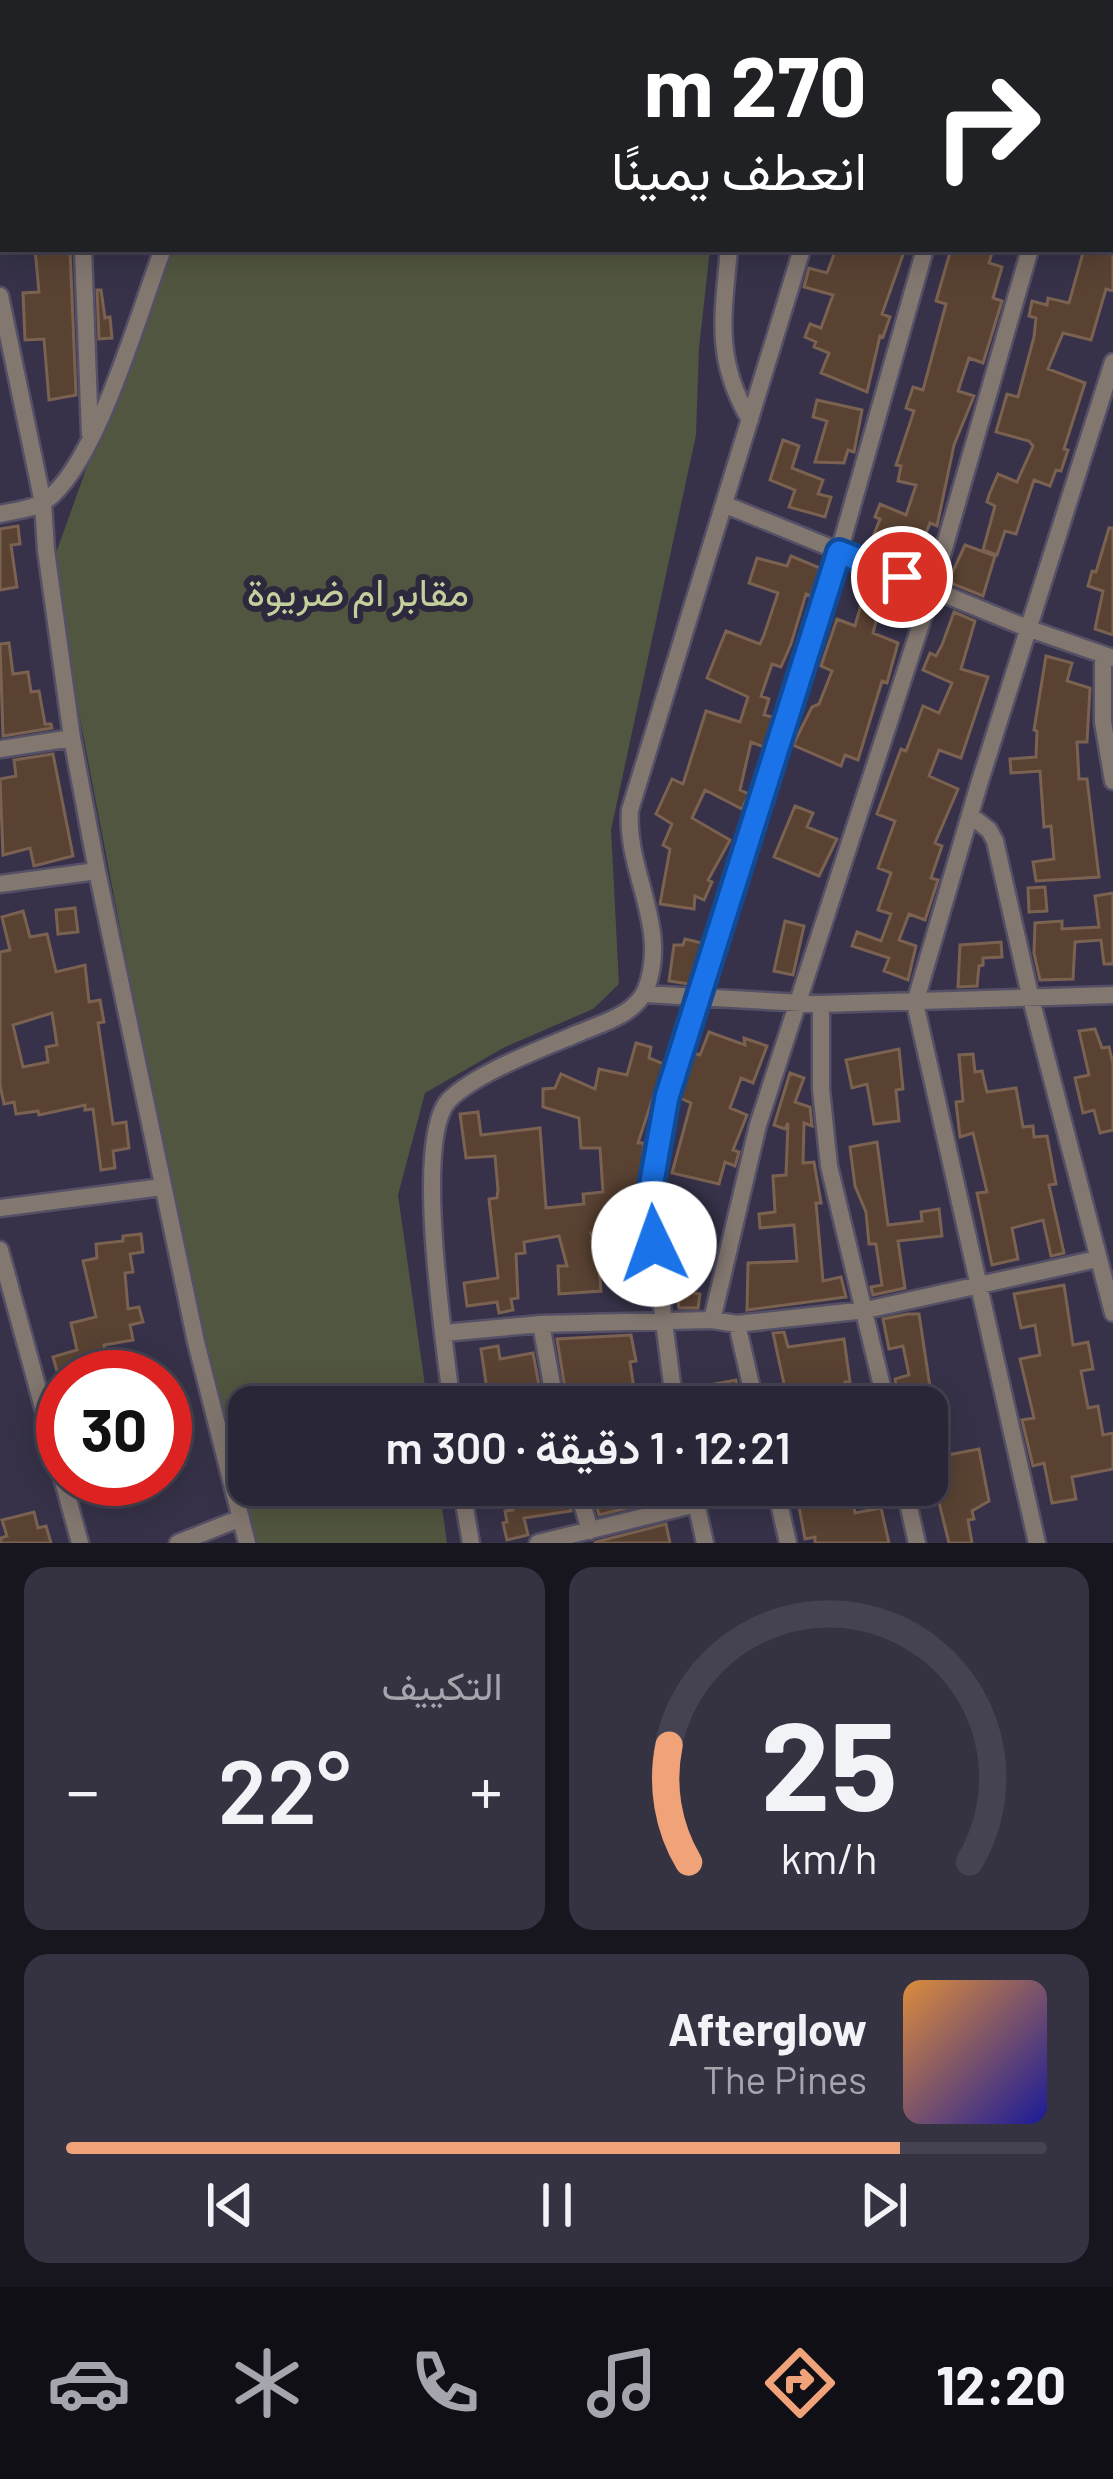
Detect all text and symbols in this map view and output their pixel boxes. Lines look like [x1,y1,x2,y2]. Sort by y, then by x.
text: 270 m [643,33,867,134]
icon: right [909,48,1065,204]
text: انعطف يمينًا [611,136,867,201]
pin [851,526,953,628]
icon: arrive [869,544,935,610]
park label: مقابر ام ضريوة [247,567,469,618]
position arrow [591,1181,717,1307]
speed limit sign: 30 [36,1350,192,1506]
text: 12:21 · 1 دقيقة · 300 m [385,1419,791,1473]
text: التكييف [382,1661,503,1708]
text: 25 [760,1686,897,1836]
text: 22° [218,1734,351,1842]
text: − [66,1749,99,1828]
text: + [469,1749,502,1828]
text: km/h [780,1830,877,1882]
text: Afterglow [668,2001,867,2055]
text: The Pines [702,2055,867,2102]
icon: previous [197,2172,263,2238]
icon: pause [524,2172,590,2238]
icon: next [851,2172,917,2238]
icon: car [47,2341,131,2425]
icon: climate [225,2341,309,2425]
icon: phone [403,2341,487,2425]
icon: music [580,2341,664,2425]
icon: directions [758,2341,842,2425]
text: 12:20 [936,2351,1066,2416]

